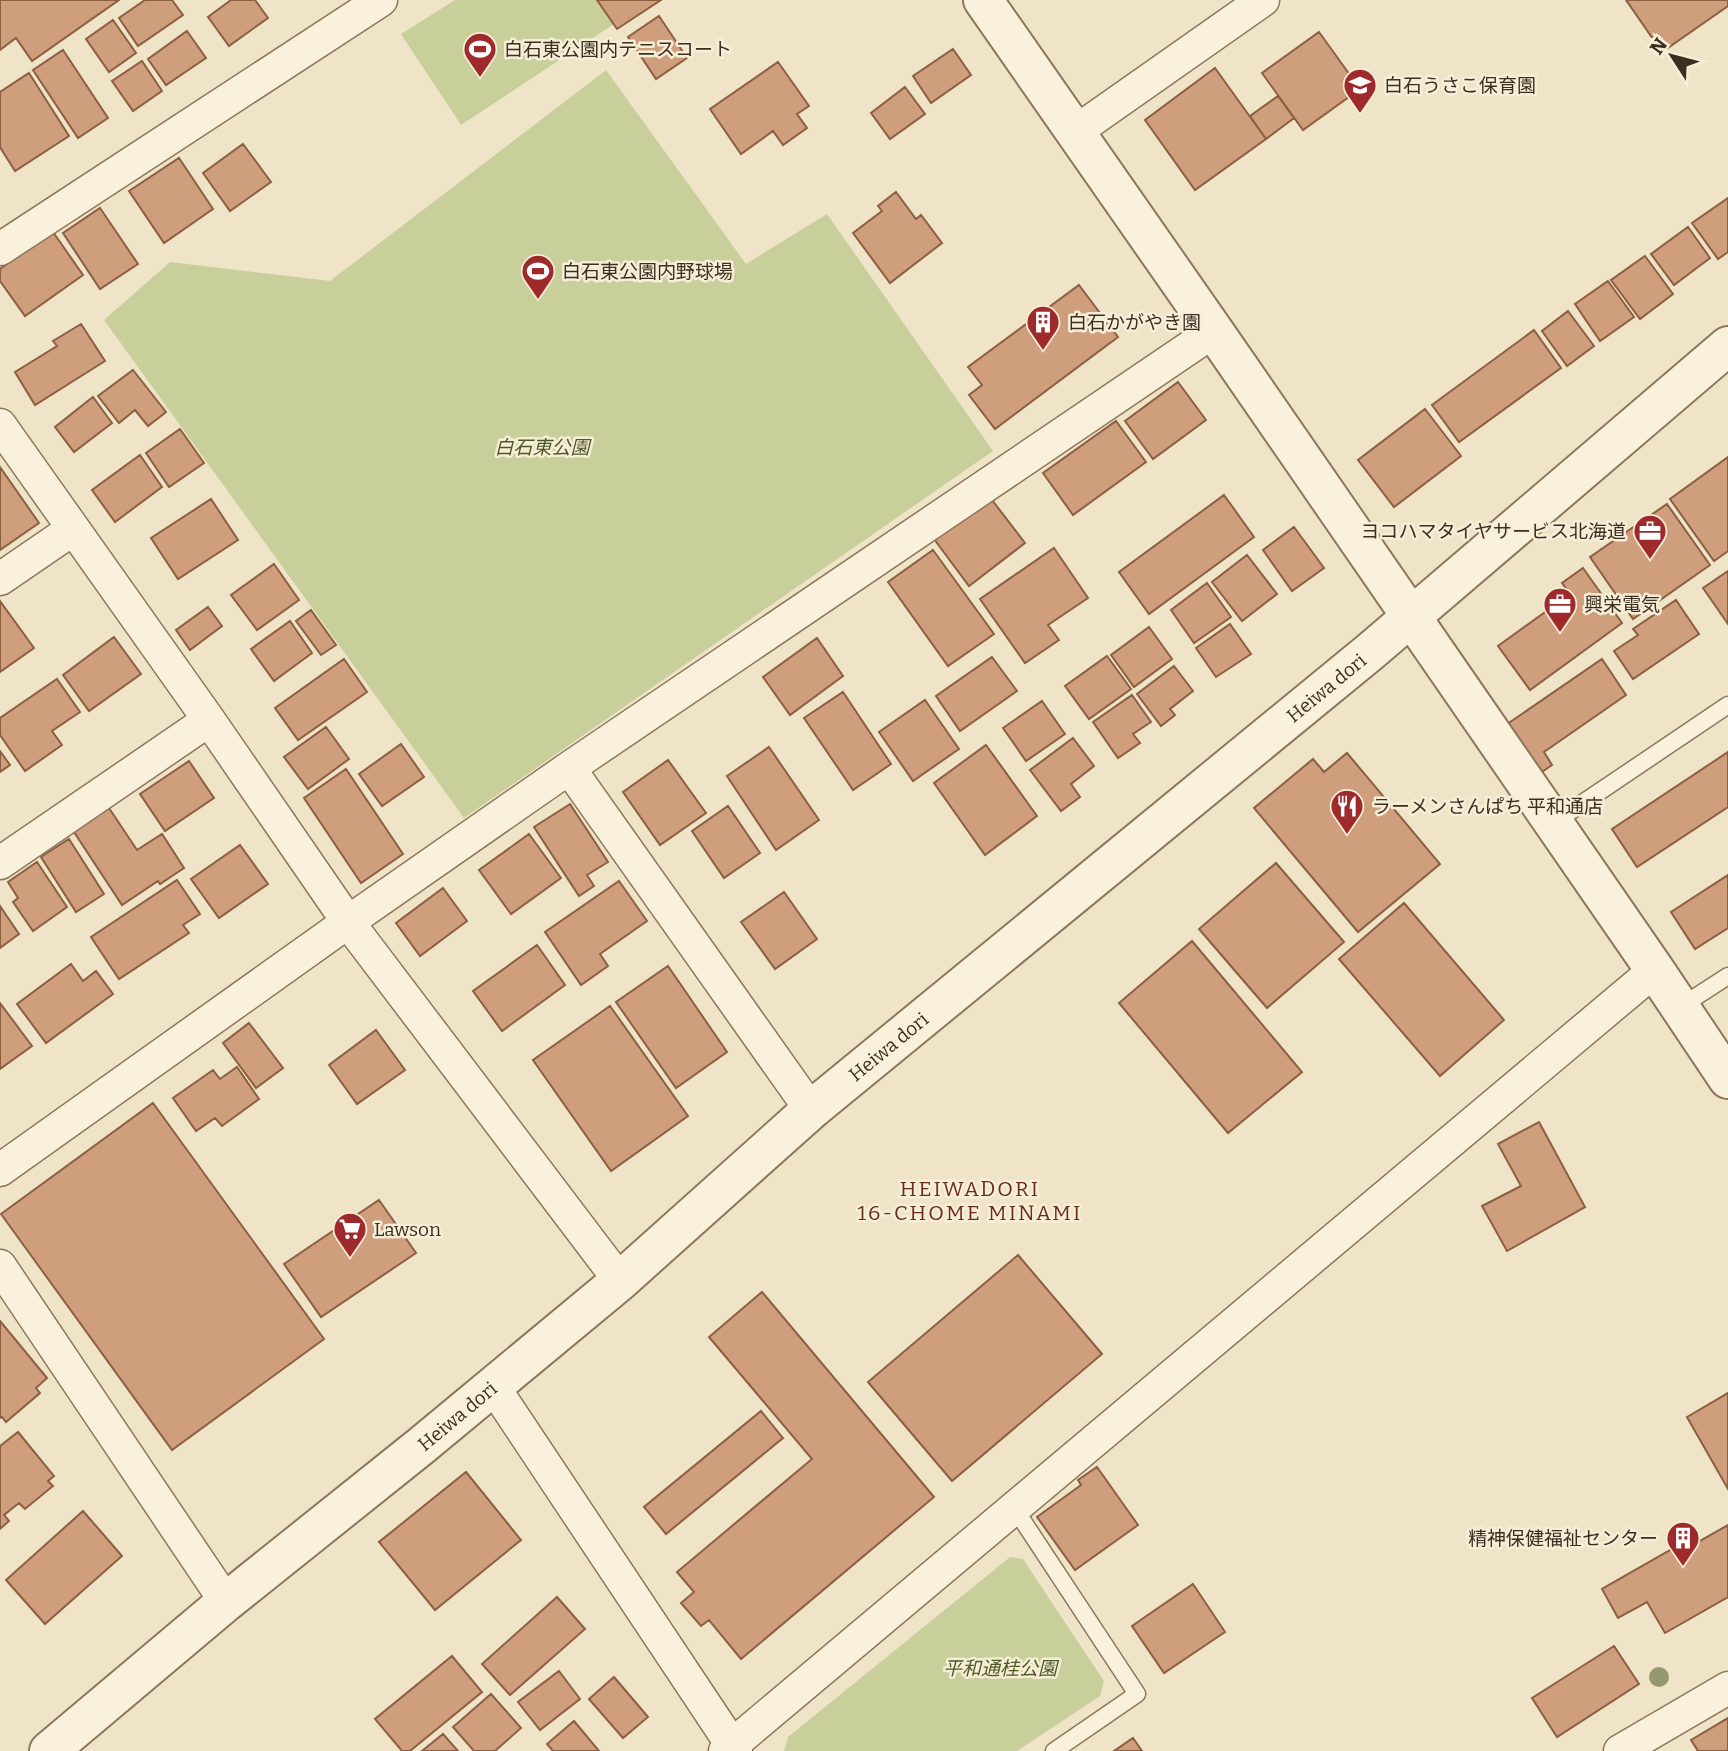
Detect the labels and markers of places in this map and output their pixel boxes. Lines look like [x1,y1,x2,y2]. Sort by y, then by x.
sports icon: 白石東公園内テニスコート [461,30,499,79]
place label: 白石東公園内テニスコート [504,38,732,61]
school or university icon: 白石うさこ保育園 [1341,66,1379,115]
place label: 白石うさこ保育園 [1384,74,1536,97]
sports icon: 白石東公園内野球場 [519,252,557,301]
place label: 白石東公園内野球場 [562,260,733,283]
building icon: 白石かがやき園 [1024,303,1062,352]
place label: 白石かがやき園 [1068,311,1201,334]
office icon: ヨコハマタイヤサービス北海道 [1631,512,1669,561]
place label: ヨコハマタイヤサービス北海道 [1361,520,1626,543]
office icon: 興栄電気 [1541,585,1579,634]
place label: 興栄電気 [1584,593,1660,616]
restaurant icon: ラーメンさんぱち 平和通店 [1328,787,1366,836]
place label: ラーメンさんぱち 平和通店 [1372,795,1603,818]
supermarket icon: Lawson [331,1210,369,1259]
place label: Lawson [374,1218,441,1241]
building icon: 精神保健福祉センター [1664,1519,1702,1568]
place label: 精神保健福祉センター [1468,1527,1658,1550]

